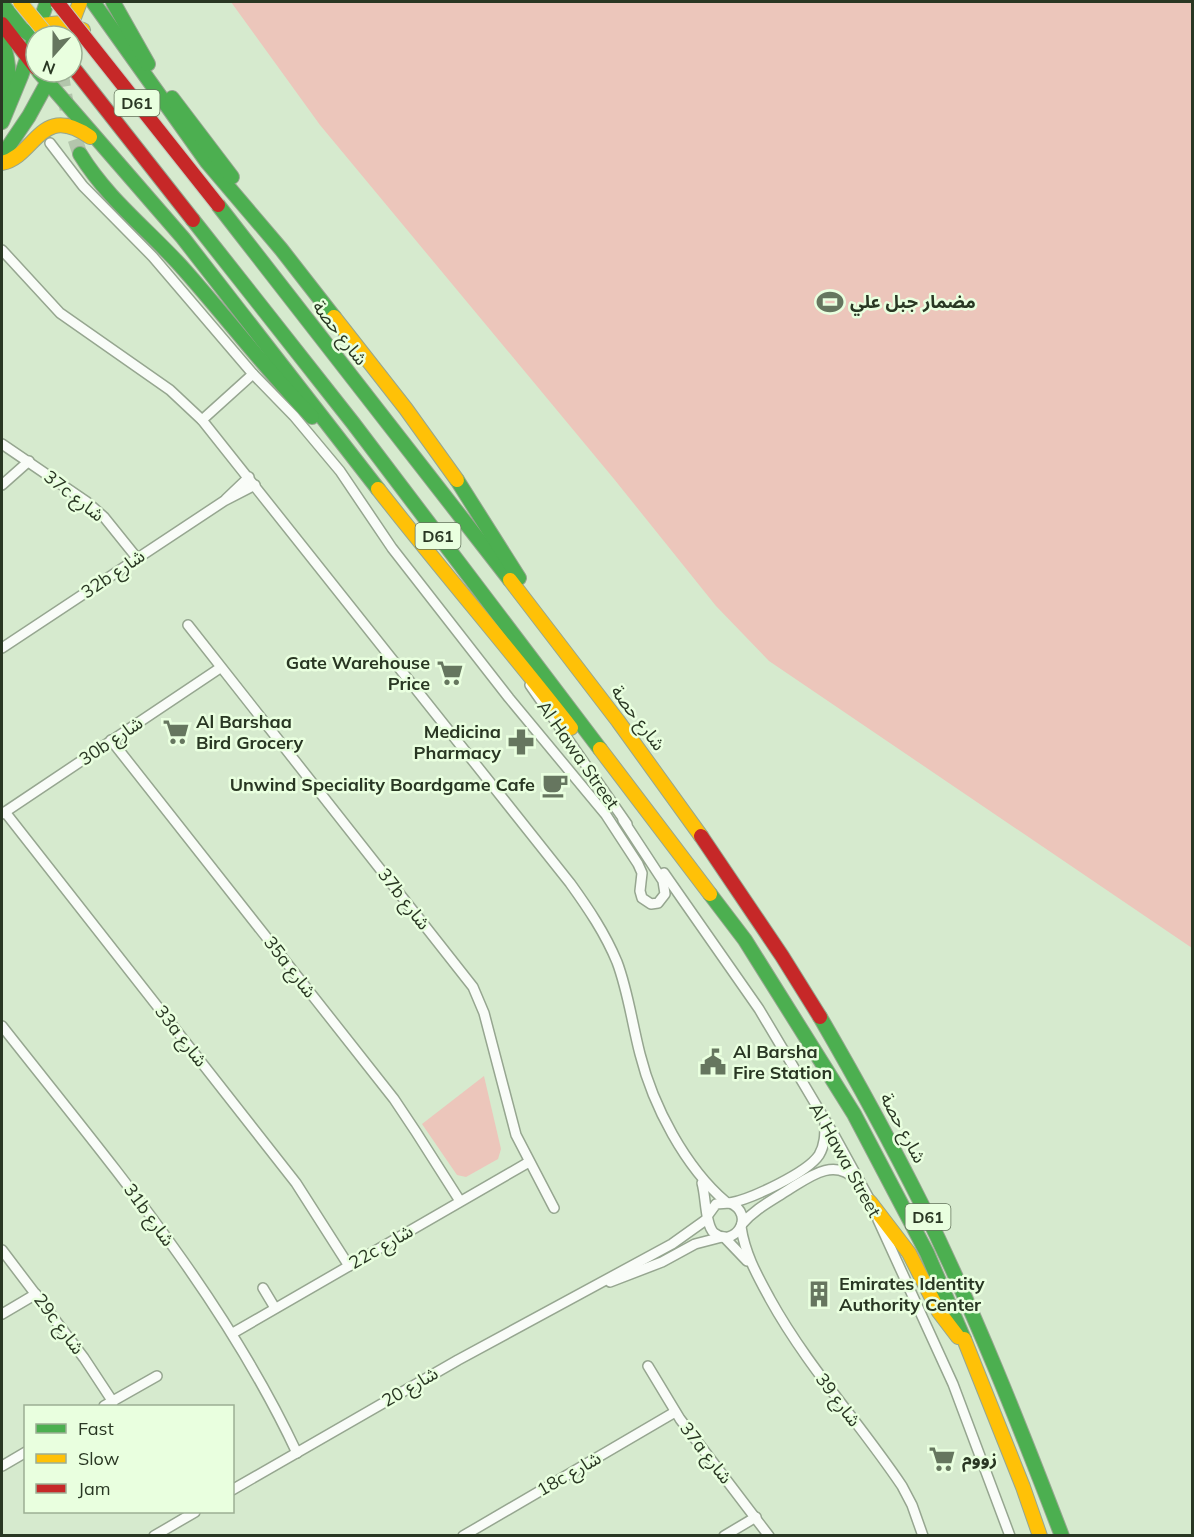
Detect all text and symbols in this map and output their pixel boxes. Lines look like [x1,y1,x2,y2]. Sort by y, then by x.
north arrow [24,24,84,84]
text: N [39,57,58,80]
road number: D61 [114,90,160,116]
sports icon: مضمار جبل علي [815,287,845,317]
place label: مضمار جبل علي [850,290,976,316]
street label: شارع حصة [306,296,373,372]
street label: 37c شارع [38,465,109,529]
road number: D61 [416,523,460,549]
street label: 32b شارع [76,544,151,606]
place label: Gate Warehouse Price [286,651,430,695]
supermarket icon: Gate Warehouse Price [435,658,465,688]
street label: شارع حصة [604,680,671,757]
street label: Al Hawa Street [532,696,624,814]
place label: Al Barshaa Bird Grocery [196,710,303,754]
street label: 30b شارع [74,711,149,773]
supermarket icon: Al Barshaa Bird Grocery [161,717,191,747]
place label: Medicina Pharmacy [414,720,501,764]
pharmacy icon: Medicina Pharmacy [506,727,536,757]
cafe icon: Unwind Speciality Boardgame Cafe [540,770,570,800]
place label: Unwind Speciality Boardgame Cafe [230,773,535,796]
street label: 37b شارع [371,863,436,936]
street label: 35a شارع [257,931,322,1004]
street label: 33a شارع [148,1000,213,1073]
place label: Al Barsha Fire Station [733,1040,832,1084]
public building icon: Al Barsha Fire Station [698,1047,728,1077]
street label: شارع حصة [873,1089,931,1168]
street label: Al Hawa Street [804,1098,886,1221]
street label: 31b شارع [116,1179,180,1252]
road number: D61 [906,1204,950,1230]
street label: 22c شارع [345,1219,418,1277]
place label: Emirates Identity Authority Center [839,1272,985,1316]
building icon: Emirates Identity Authority Center [804,1279,834,1309]
street label: 29c شارع [27,1289,90,1361]
street label: شارع 20 [377,1361,444,1414]
street label: شارع 39 [808,1368,866,1433]
legend [24,1405,234,1513]
text: Fast [78,1417,114,1440]
street label: 37a شارع [673,1417,738,1490]
supermarket icon: زووم [927,1444,957,1474]
street label: 18c شارع [533,1446,606,1504]
text: Slow [78,1447,120,1470]
place label: زووم [962,1447,997,1472]
text: Jam [78,1477,111,1500]

